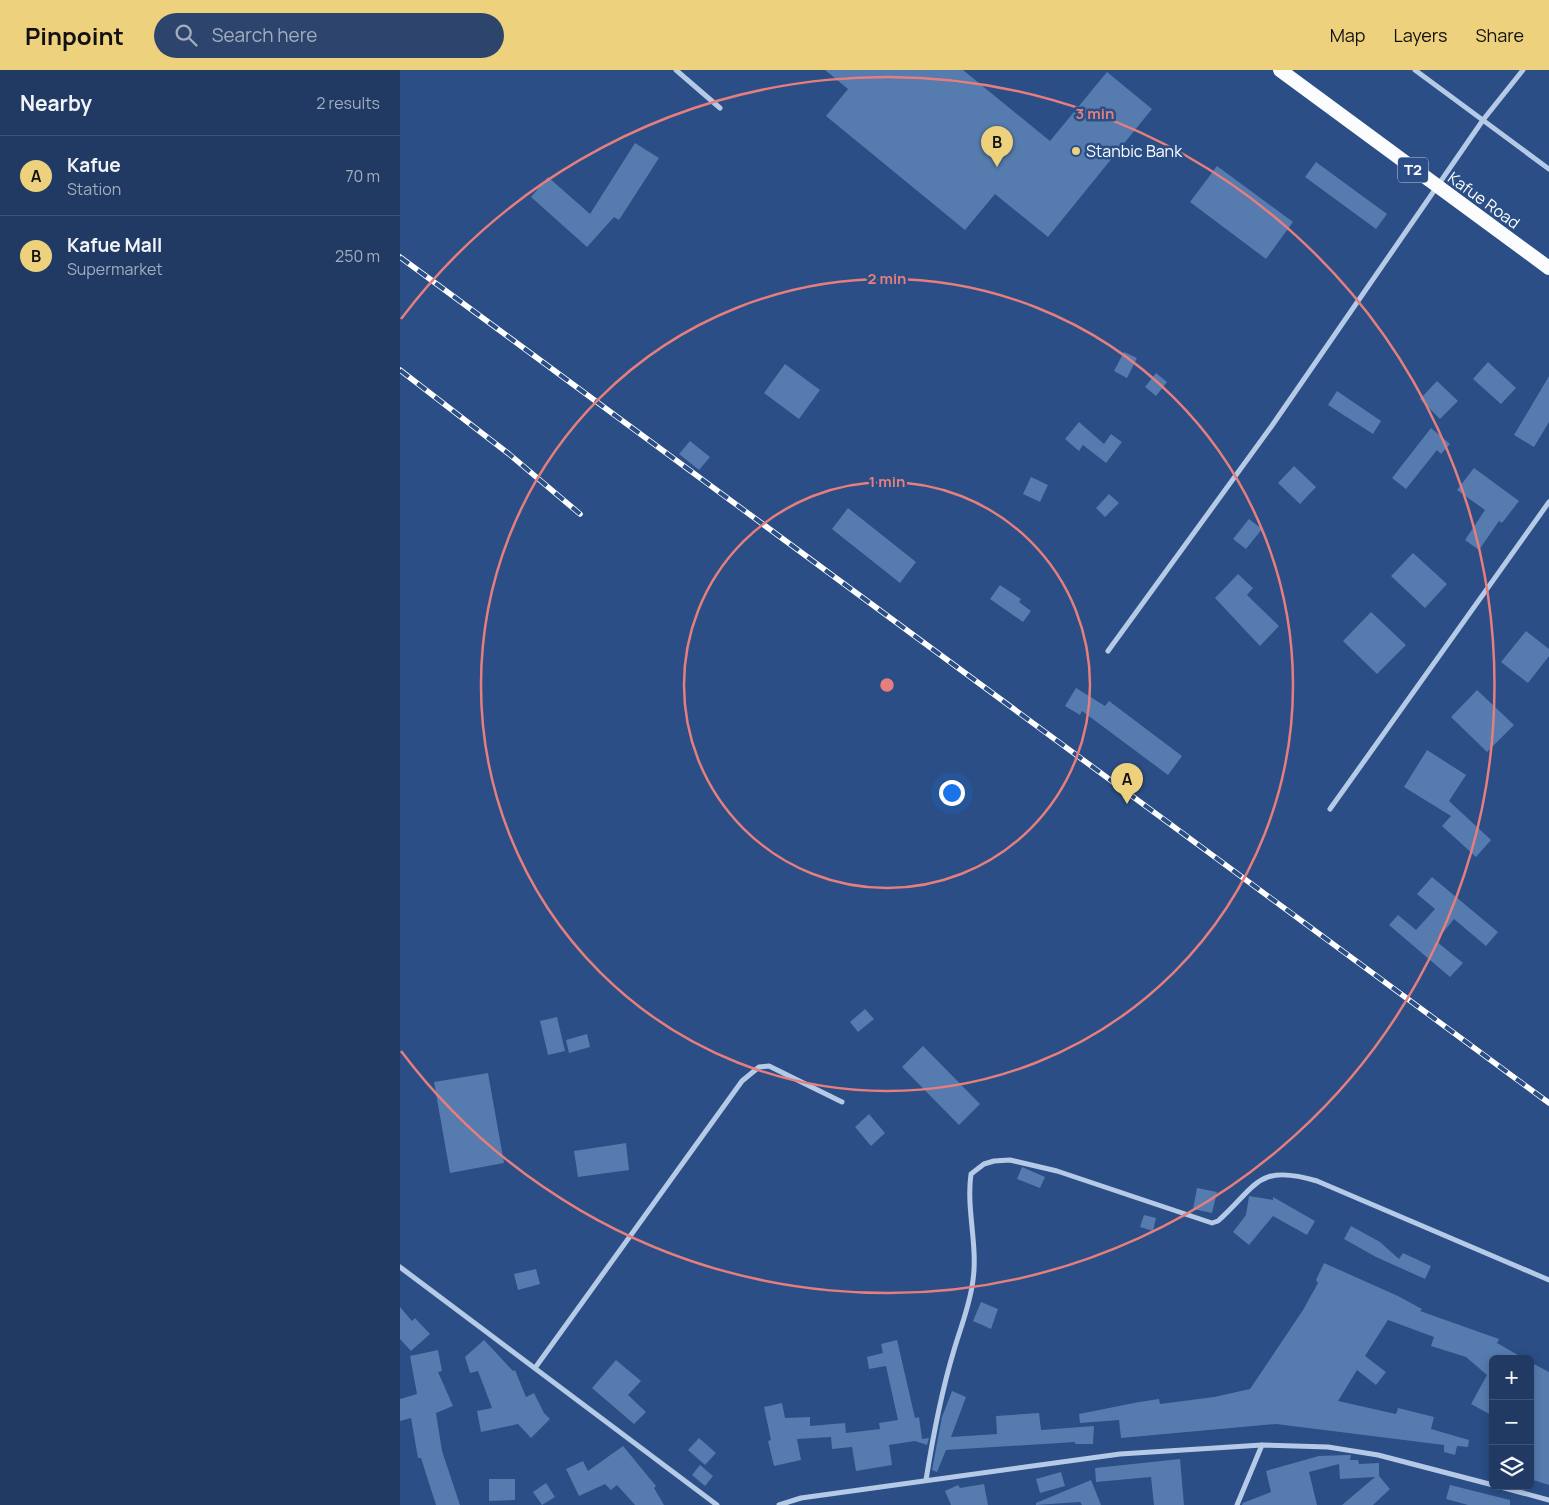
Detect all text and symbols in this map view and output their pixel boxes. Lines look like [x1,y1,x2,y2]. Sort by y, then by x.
search box [154,13,504,58]
text: Pinpoint [25,19,124,52]
icon: search [172,21,200,49]
text: Search here [212,22,317,48]
text: Map [1330,23,1365,47]
text: Layers [1393,23,1447,47]
text: Share [1475,23,1524,47]
text: Nearby [20,89,92,117]
text: 2 results [316,92,380,114]
text: 3 min [1076,103,1114,124]
pin: B [981,126,1013,167]
place label: Stanbic Bank [1086,140,1183,162]
marker: Stanbic Bank [1070,145,1082,157]
text: Kafue [67,152,121,178]
road number: T2 [1398,158,1428,182]
text: A [31,165,41,187]
text: 70 m [345,165,380,187]
street label: Kafue Road [1444,166,1524,234]
text: Station [67,178,121,200]
text: Kafue Mall [67,232,162,258]
text: B [31,245,41,267]
text: 250 m [335,245,380,267]
text: Supermarket [67,258,163,280]
text: 2 min [867,268,907,289]
text: 1 min [869,471,905,492]
centre of rings [878,676,896,694]
pin: A [1111,763,1143,804]
your location [939,780,965,806]
map controls [1489,1355,1534,1490]
button: + [1489,1355,1534,1400]
button: − [1489,1400,1534,1445]
button: layers [1489,1445,1534,1490]

